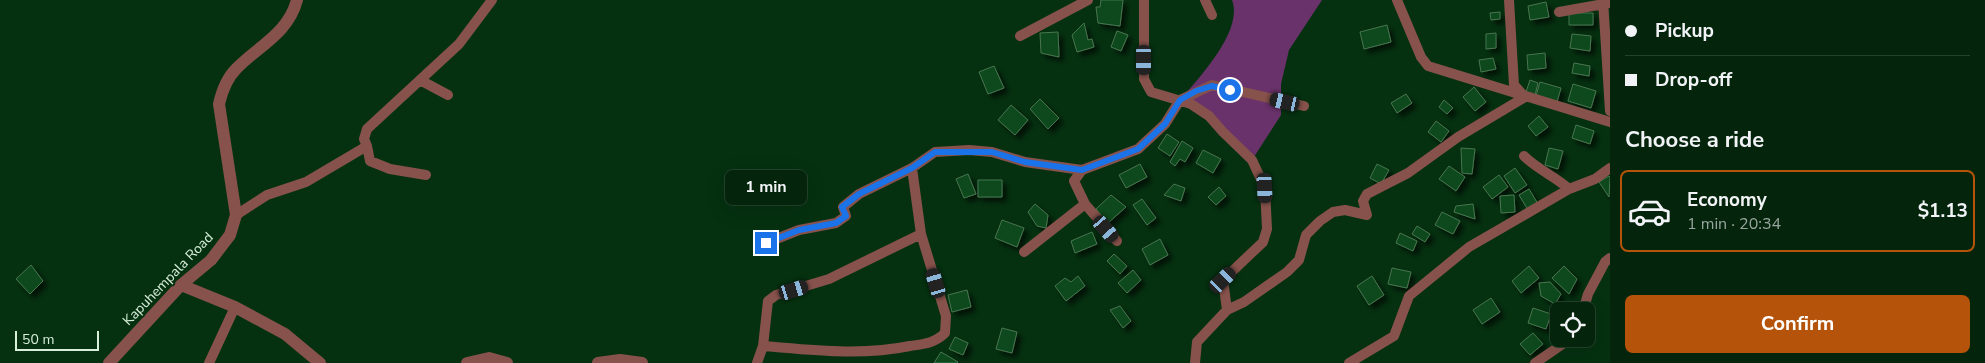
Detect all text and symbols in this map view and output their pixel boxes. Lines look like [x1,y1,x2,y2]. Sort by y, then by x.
text: Pickup [1655,18,1714,44]
car [1136,45,1151,75]
text: Drop-off [1655,67,1732,93]
route start [1219,79,1241,101]
car [1268,91,1301,113]
text: Choose a ride [1625,125,1764,155]
callout: 1 min [725,170,807,206]
car [1256,173,1273,203]
text: 1 min [745,176,787,198]
text: Economy [1687,187,1767,213]
icon: car [1627,189,1672,234]
text: $1.13 [1918,198,1968,224]
car [1090,213,1121,245]
text: 1 min · 20:34 [1687,213,1781,235]
street label: Kapuhempala Road [118,228,218,330]
route end [755,232,777,254]
car [1207,264,1239,296]
car [924,266,947,300]
car [777,278,810,302]
button: Confirm [1625,295,1970,353]
map controls [1550,302,1595,347]
button: locate [1550,302,1595,347]
scale bar [15,328,99,351]
text: 50 m [22,330,54,349]

